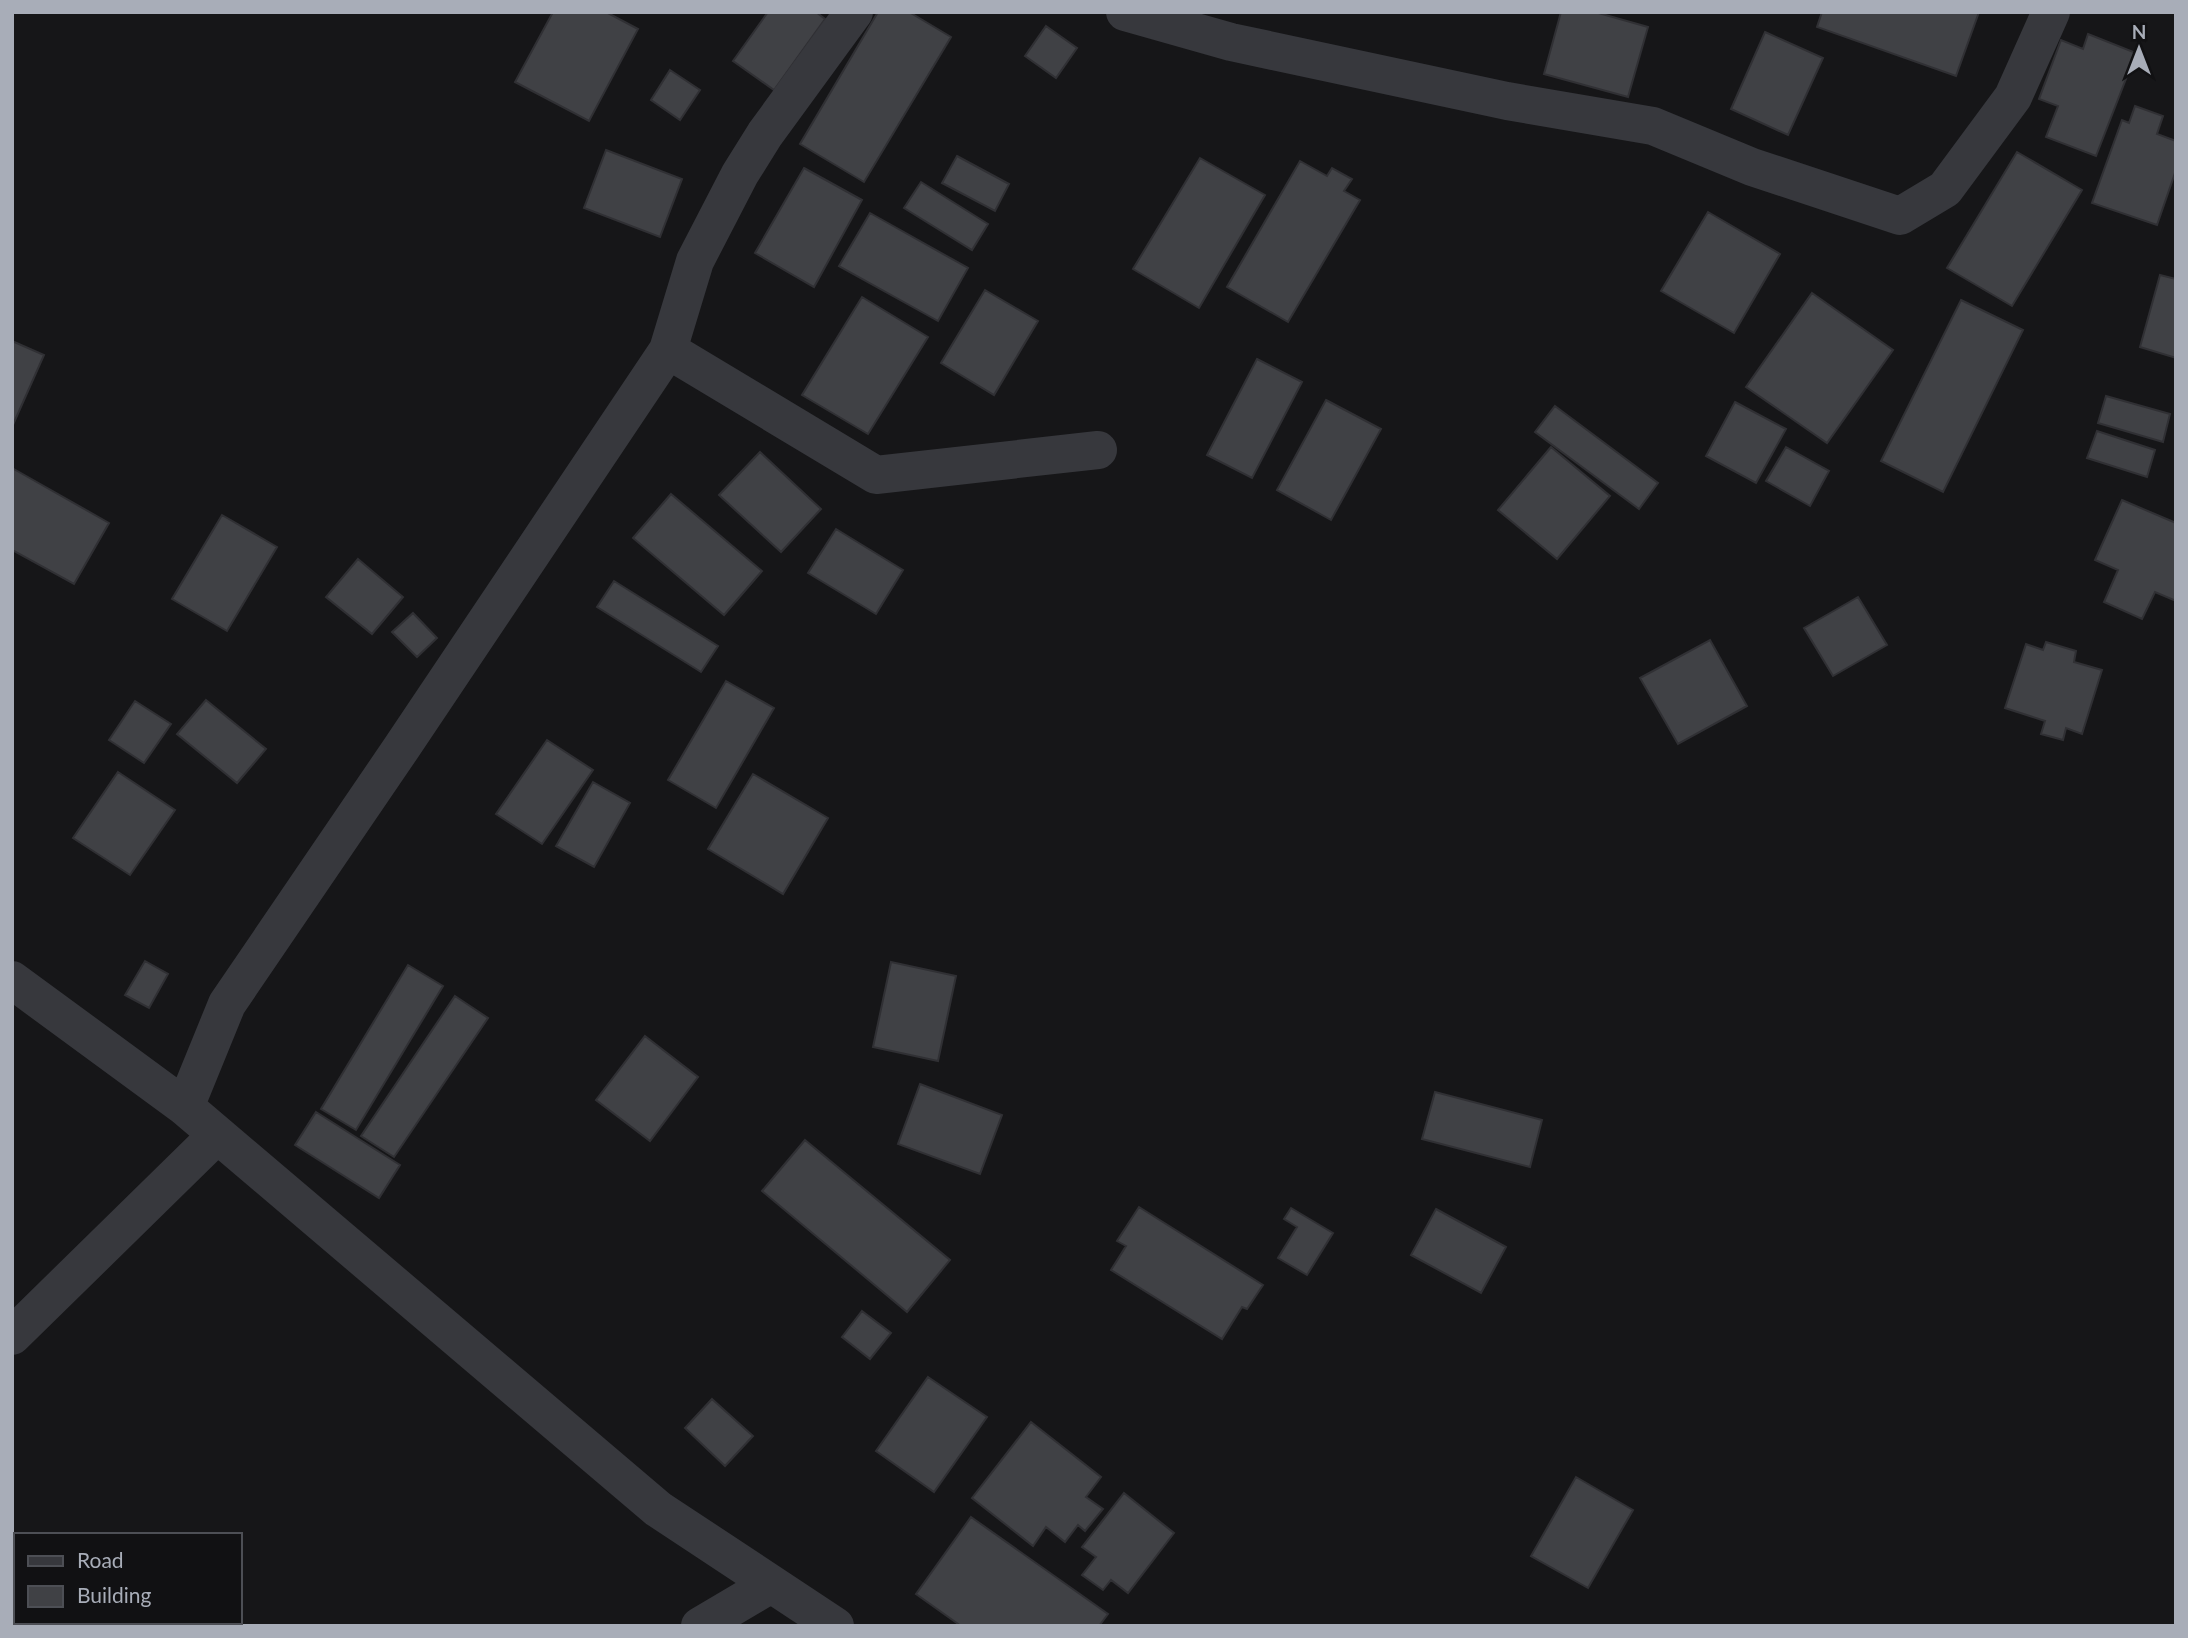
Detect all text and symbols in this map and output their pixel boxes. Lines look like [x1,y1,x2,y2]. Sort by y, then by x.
north arrow [2104,14,2174,84]
text: N [2132,20,2146,43]
legend [14,1533,242,1624]
text: Road [77,1547,124,1572]
text: Building [77,1582,152,1607]

